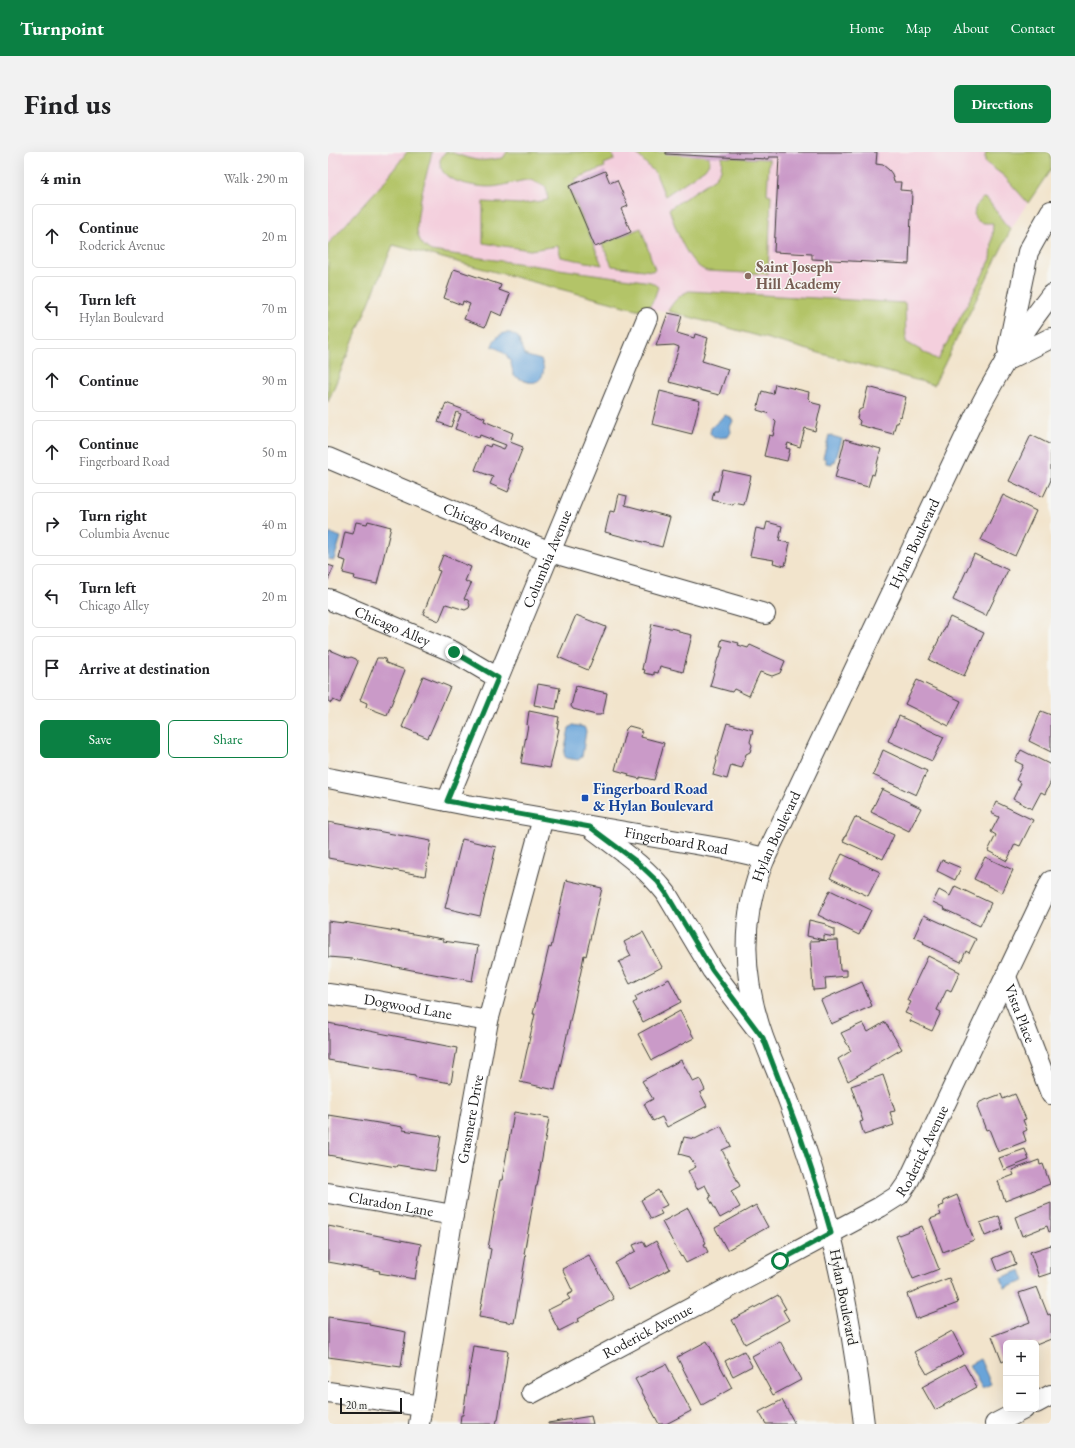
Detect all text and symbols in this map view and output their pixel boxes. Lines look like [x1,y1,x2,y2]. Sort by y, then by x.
text: Turnpoint [20,16,104,41]
text: Home [849,19,884,37]
text: Map [906,19,931,37]
text: About [953,19,989,37]
text: Contact [1011,19,1055,37]
button: Directions [954,85,1051,123]
text: Find us [24,86,111,122]
text: 4 min [40,167,81,189]
text: Walk · 290 m [224,170,288,187]
text: Continue [79,218,139,237]
icon: ahead [41,225,63,247]
text: 20 m [262,228,287,245]
text: Roderick Avenue [79,237,165,254]
place label: Saint Joseph Hill Academy [756,257,842,293]
marker: Saint Joseph Hill Academy [743,271,753,281]
text: Turn left [79,290,136,309]
icon: left [41,297,63,319]
text: 70 m [262,300,287,317]
text: Hylan Boulevard [79,309,164,326]
icon: ahead [41,369,63,391]
text: Continue [79,371,139,390]
text: 90 m [262,372,287,389]
text: Continue [79,434,139,453]
icon: ahead [41,441,63,463]
text: 50 m [262,444,287,461]
text: Fingerboard Road [79,453,170,470]
street label: Hylan Boulevard [884,495,944,592]
street label: Chicago Avenue [440,498,535,552]
text: Turn right [79,506,147,525]
street label: Columbia Avenue [518,507,576,611]
icon: right [41,513,63,535]
text: 40 m [262,516,287,533]
text: Columbia Avenue [79,525,170,542]
text: Turn left [79,578,136,597]
icon: left [41,585,63,607]
text: 20 m [262,588,287,605]
text: Chicago Alley [79,597,149,614]
street label: Chicago Alley [352,601,434,650]
route end [445,643,463,661]
icon: arrive [41,657,63,679]
text: Arrive at destination [79,659,210,678]
button: Save [40,720,160,758]
button: Share [168,720,288,758]
place label: Fingerboard Road & Hylan Boulevard [593,779,714,815]
street label: Hylan Boulevard [747,787,805,884]
marker: Fingerboard Road & Hylan Boulevard [580,793,590,803]
street label: Fingerboard Road [623,822,730,858]
street label: Vista Place [1001,981,1040,1046]
street label: Dogwood Lane [363,989,454,1023]
street label: Grasmere Drive [452,1073,487,1165]
street label: Roderick Avenue [891,1102,952,1200]
street label: Claradon Lane [347,1187,435,1220]
street label: Hylan Boulevard [826,1247,863,1347]
route start [771,1252,789,1270]
street label: Roderick Avenue [599,1299,696,1363]
map controls [1003,1340,1039,1412]
button: + [1003,1340,1039,1376]
button: − [1003,1376,1039,1412]
scale bar [340,1396,402,1415]
text: 20 m [346,1398,367,1412]

